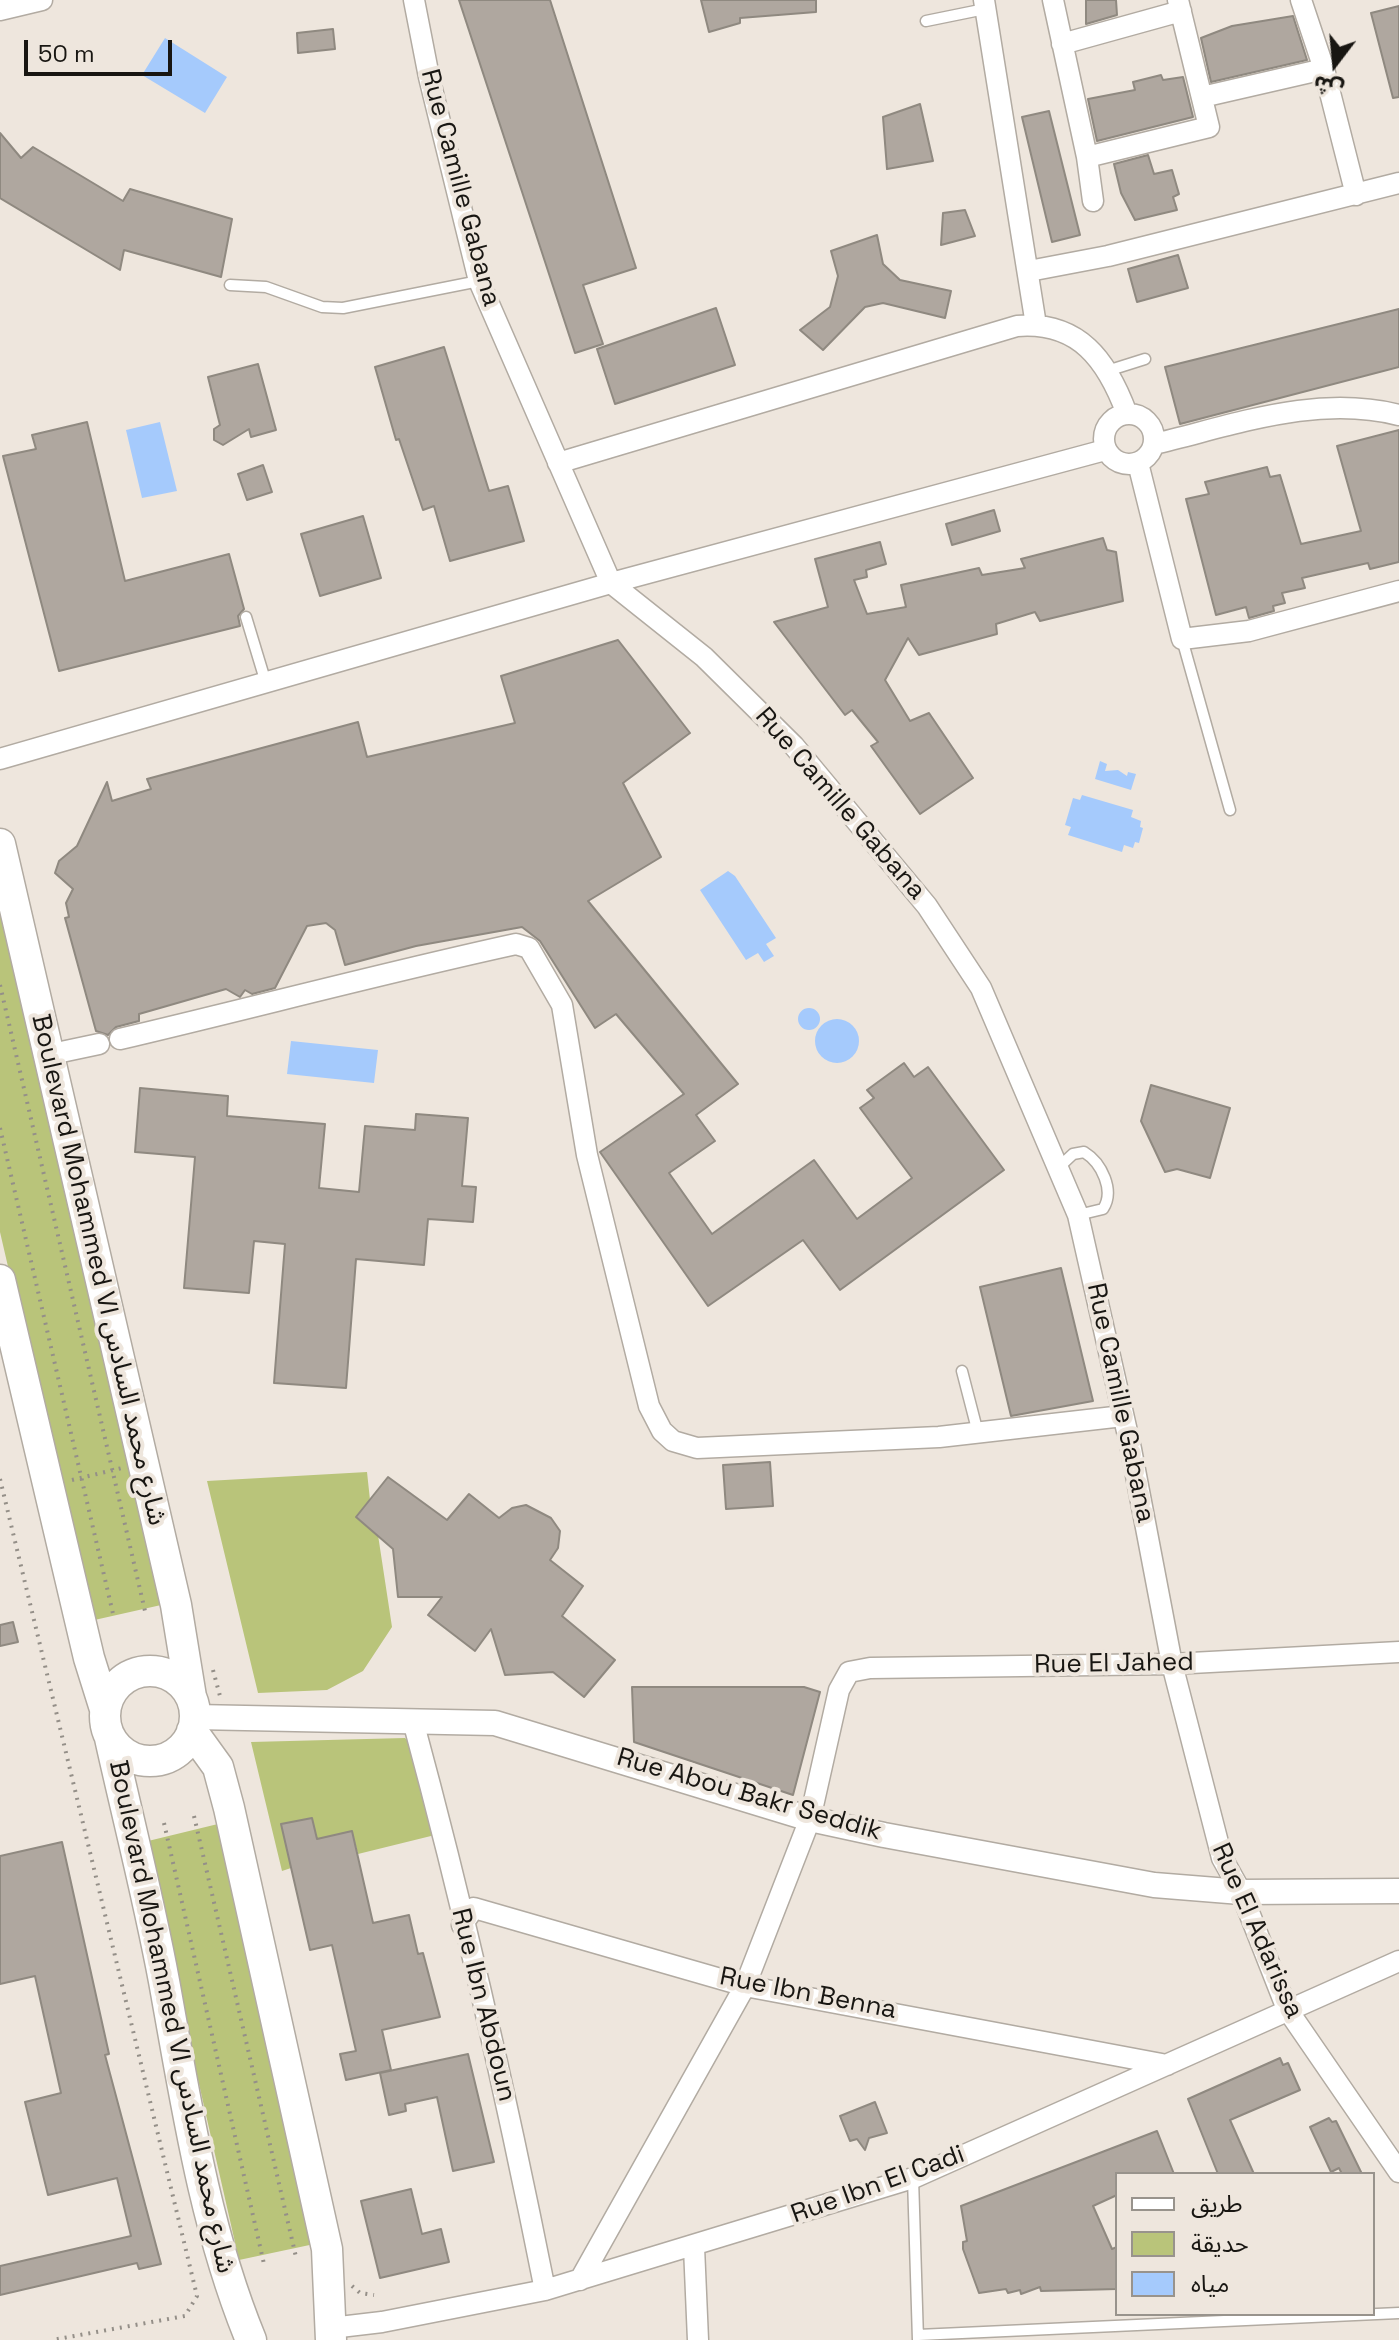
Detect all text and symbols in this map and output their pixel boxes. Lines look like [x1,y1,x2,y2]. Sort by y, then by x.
scale bar [28,24,176,74]
north arrow [1295,24,1375,104]
text: 50 m [38,38,95,69]
street label: Rue Camille Gabana [413,66,507,310]
text: ش [1310,69,1347,105]
street label: Rue Camille Gabana [748,702,932,906]
street label: Boulevard Mohammed VI شارع محمد السادس [24,1012,172,1528]
street label: Rue Camille Gabana [1079,1280,1161,1526]
street label: Rue El Jahed [1034,1647,1194,1681]
street label: Rue Abou Bakr Seddik [613,1742,885,1848]
street label: Boulevard Mohammed VI شارع محمد السادس [101,1758,241,2276]
street label: Rue El Adarissa [1204,1839,1310,2023]
street label: Rue Ibn Abdoun [444,1905,522,2105]
street label: Rue Ibn Benna [717,1962,899,2026]
street label: Rue Ibn El Cadi [787,2139,969,2231]
legend [1115,2172,1375,2316]
text: طريق [1191,2188,1243,2219]
text: حديقة [1191,2228,1249,2259]
text: مياه [1191,2268,1229,2299]

